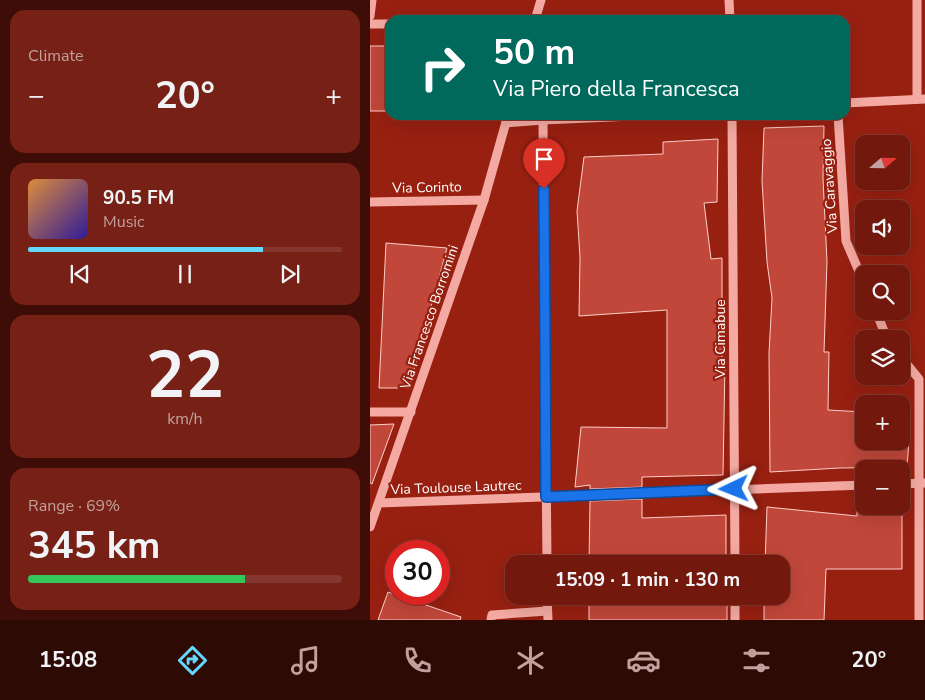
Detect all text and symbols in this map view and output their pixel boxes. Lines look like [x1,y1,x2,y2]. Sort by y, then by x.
text: 50 m [493,29,575,76]
icon: right [410,35,475,100]
text: Climate [28,45,83,67]
text: 20° [155,70,215,121]
text: Via Piero della Francesca [493,74,740,104]
text: − [28,77,45,115]
text: + [325,77,342,115]
north arrow [855,135,910,190]
map controls [855,135,910,515]
pin [523,138,565,189]
street label: Via Caravaggio [817,138,842,235]
icon: arrive [530,145,558,173]
street label: Via Corinto [391,177,462,198]
text: 90.5 FM [103,185,174,211]
button: sound [855,200,910,255]
text: Music [103,211,144,233]
street label: Via Francesco Borromini [396,242,463,393]
icon: previous [66,260,94,288]
icon: pause [171,260,199,288]
icon: next [276,260,304,288]
button: search [855,265,910,320]
street label: Via Cimabue [711,299,730,380]
button: layers [855,330,910,385]
text: 22 [146,331,224,420]
button: + [855,395,910,450]
text: km/h [167,408,203,430]
button: − [855,460,910,515]
position arrow [707,462,759,514]
street label: Via Toulouse Lautrec [389,476,522,499]
text: Range · 69% [28,495,120,517]
text: 345 km [28,520,160,571]
speed limit sign: 30 [385,540,450,605]
text: 15:09 · 1 min · 130 m [555,567,740,593]
icon: directions [175,643,210,678]
icon: music [288,643,323,678]
icon: phone [400,643,435,678]
icon: climate [513,643,548,678]
icon: car [626,643,661,678]
icon: filters [739,643,774,678]
text: 15:08 [39,645,97,675]
text: 20° [851,645,886,675]

